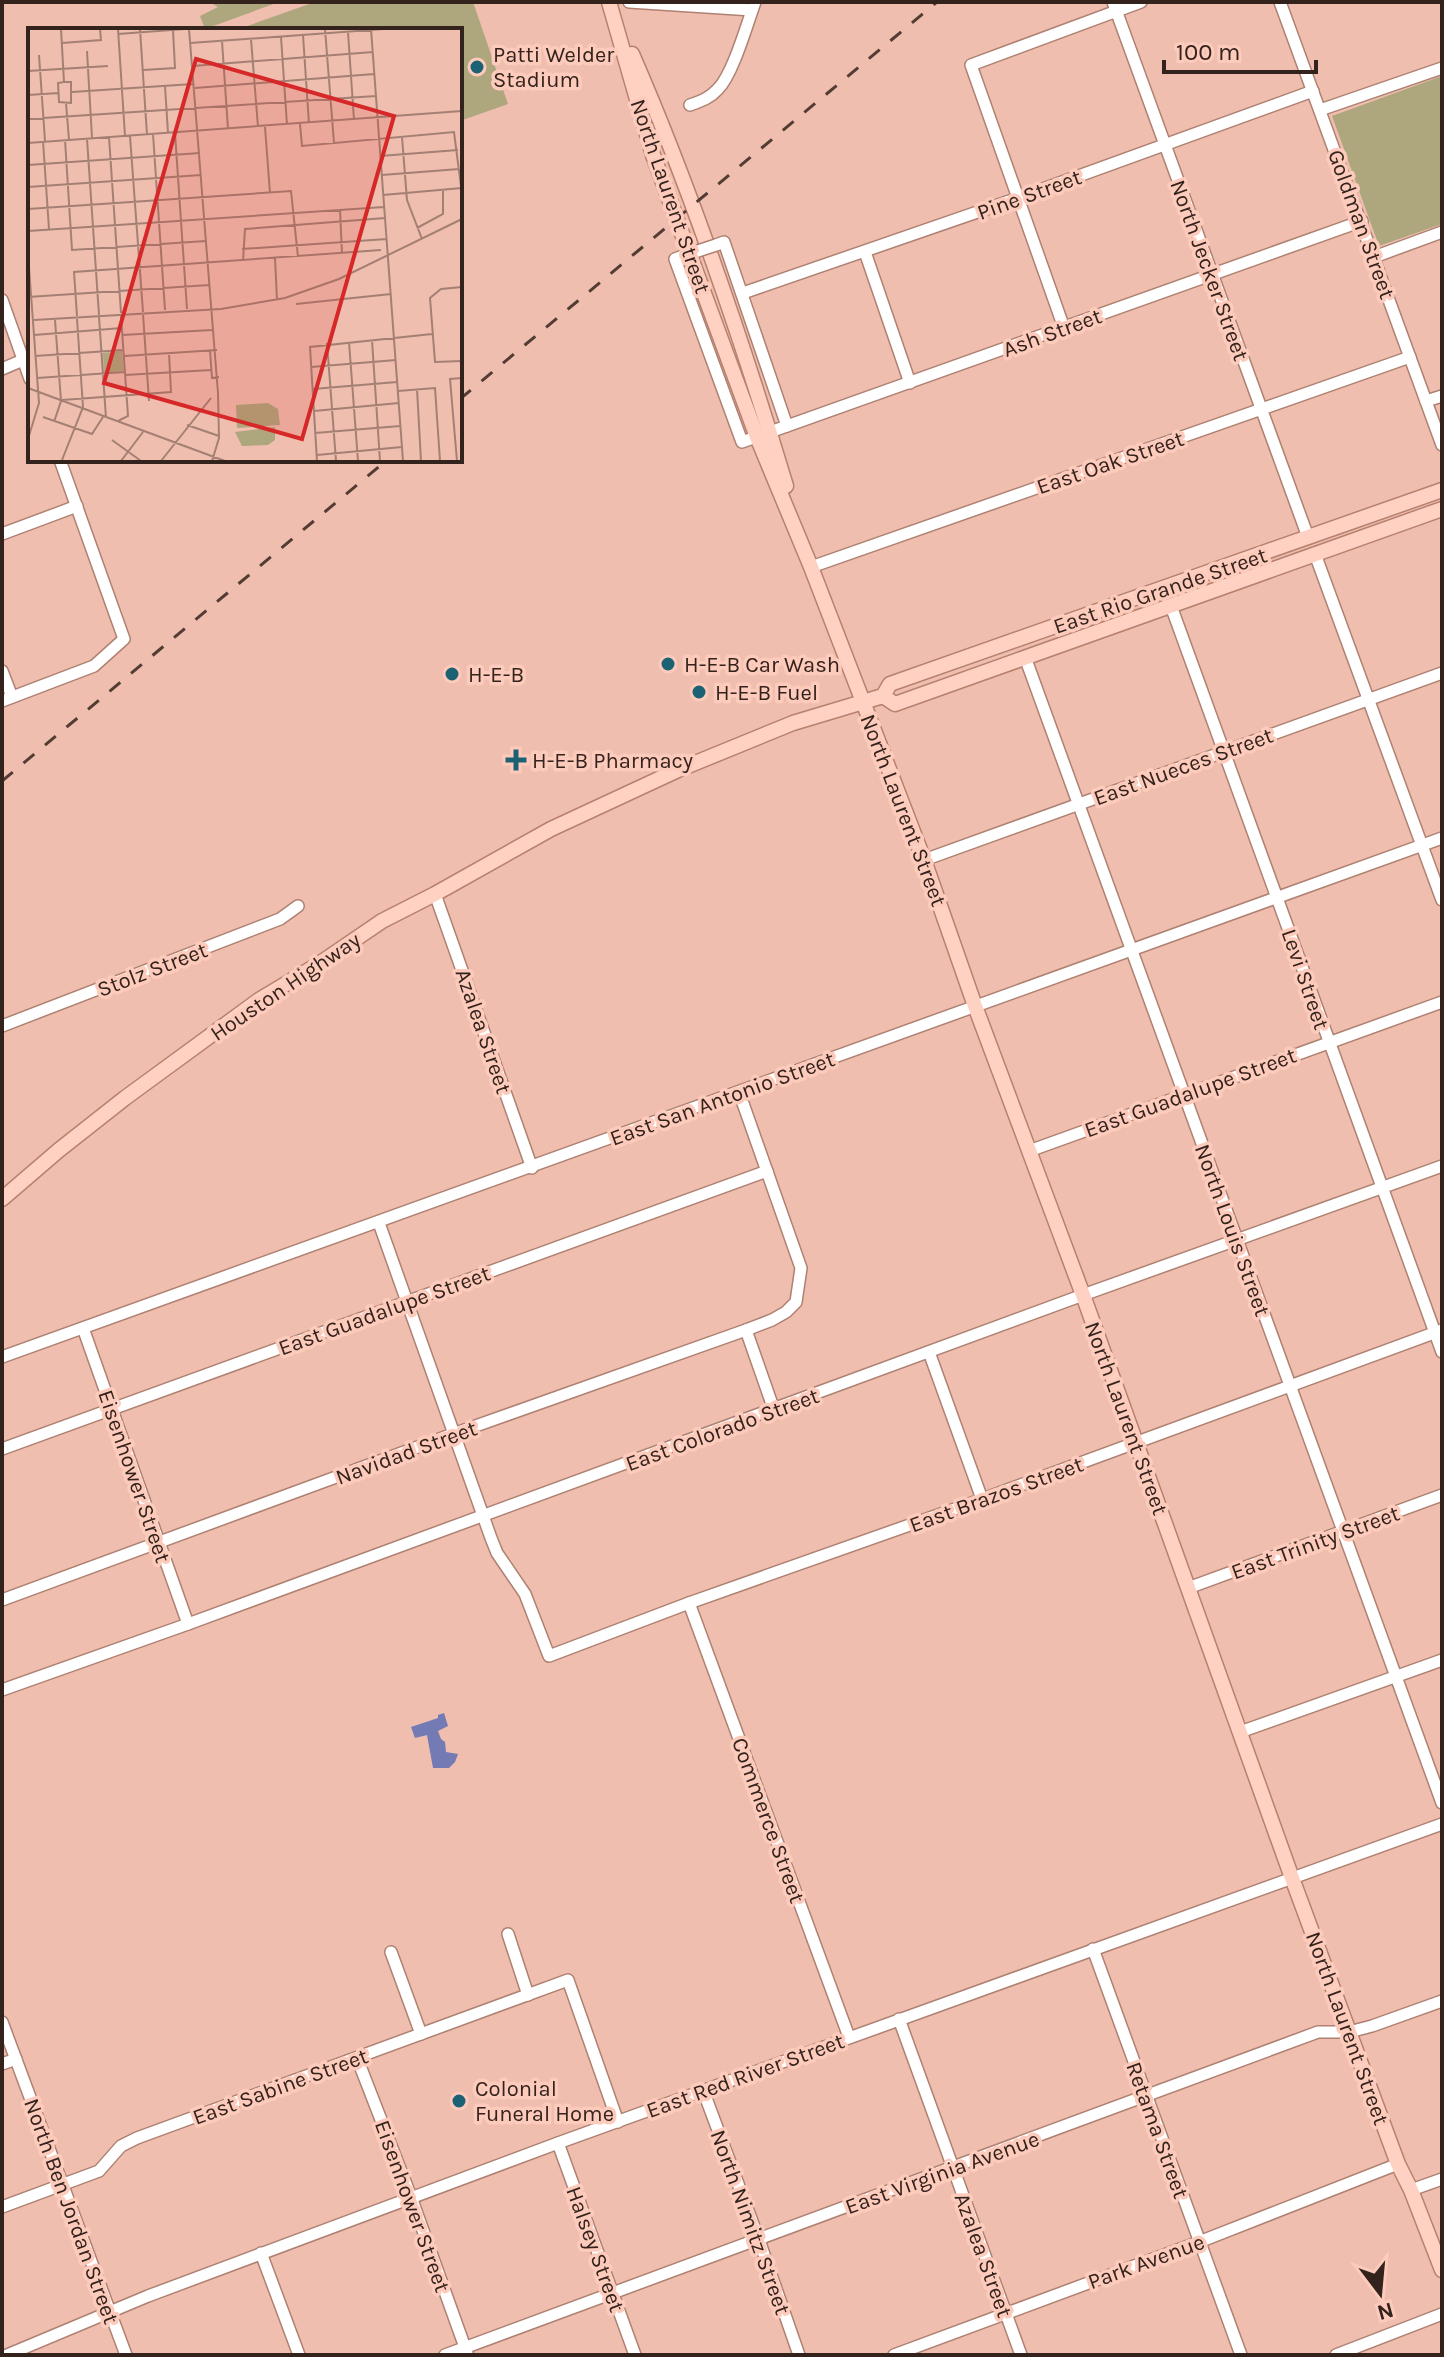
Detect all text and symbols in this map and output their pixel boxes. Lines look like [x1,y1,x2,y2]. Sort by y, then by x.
scale bar [1164,24,1316,74]
inset map [28,28,462,462]
text: 100 m [1176,38,1241,66]
place label: Patti Welder Stadium [493,42,614,93]
marker: Patti Welder Stadium [468,58,486,76]
street label: North Laurent Street [625,96,716,297]
street label: Goldman Street [1322,146,1400,303]
street label: Pine Street [974,164,1085,226]
street label: North Jecker Street [1164,176,1254,364]
street label: Ash Street [999,303,1105,363]
street label: East Oak Street [1033,426,1187,500]
street label: East Rio Grande Street [1050,542,1271,640]
place label: H-E-B Car Wash [684,652,840,678]
marker: H-E-B Car Wash [659,655,677,673]
place label: H-E-B [468,662,524,688]
marker: H-E-B [443,665,461,683]
place label: H-E-B Fuel [715,680,818,706]
marker: H-E-B Fuel [690,683,708,701]
street label: North Laurent Street [854,711,952,910]
street label: East Nueces Street [1090,722,1277,811]
place label: H-E-B Pharmacy [532,748,693,774]
marker: H-E-B Pharmacy [507,751,525,769]
street label: Levi Street [1276,926,1334,1033]
street label: Houston Highway [205,927,366,1047]
street label: Stolz Street [94,937,211,1003]
street label: Azalea Street [450,965,517,1097]
street label: East Guadalupe Street [1081,1042,1300,1143]
street label: East San Antonio Street [606,1046,838,1152]
street label: North Louis Street [1189,1141,1275,1320]
street label: East Guadalupe Street [275,1260,494,1361]
street label: North Laurent Street [1079,1318,1173,1519]
street label: East Colorado Street [622,1383,823,1477]
street label: Eisenhower Street [92,1386,176,1566]
street label: Navidad Street [332,1415,481,1491]
street label: East Brazos Street [906,1451,1087,1538]
street label: East Trinity Street [1228,1500,1403,1585]
street label: Commerce Street [726,1734,810,1907]
street label: North Laurent Street [1300,1928,1394,2129]
street label: East Red River Street [643,2028,848,2124]
street label: East Sabine Street [189,2043,372,2131]
street label: Retama Street [1120,2058,1194,2202]
place label: Colonial Funeral Home [475,2076,614,2127]
marker: Colonial Funeral Home [450,2092,468,2110]
street label: North Ben Jordan Street [18,2095,124,2328]
street label: Eisenhower Street [369,2117,455,2296]
street label: North Nimitz Street [705,2126,796,2318]
street label: East Virginia Avenue [842,2126,1043,2220]
street label: Halsey Street [560,2183,630,2316]
street label: Azalea Street [949,2190,1018,2321]
street label: Park Avenue [1084,2229,1208,2295]
north arrow [1340,2253,1420,2333]
text: N [1374,2297,1396,2326]

